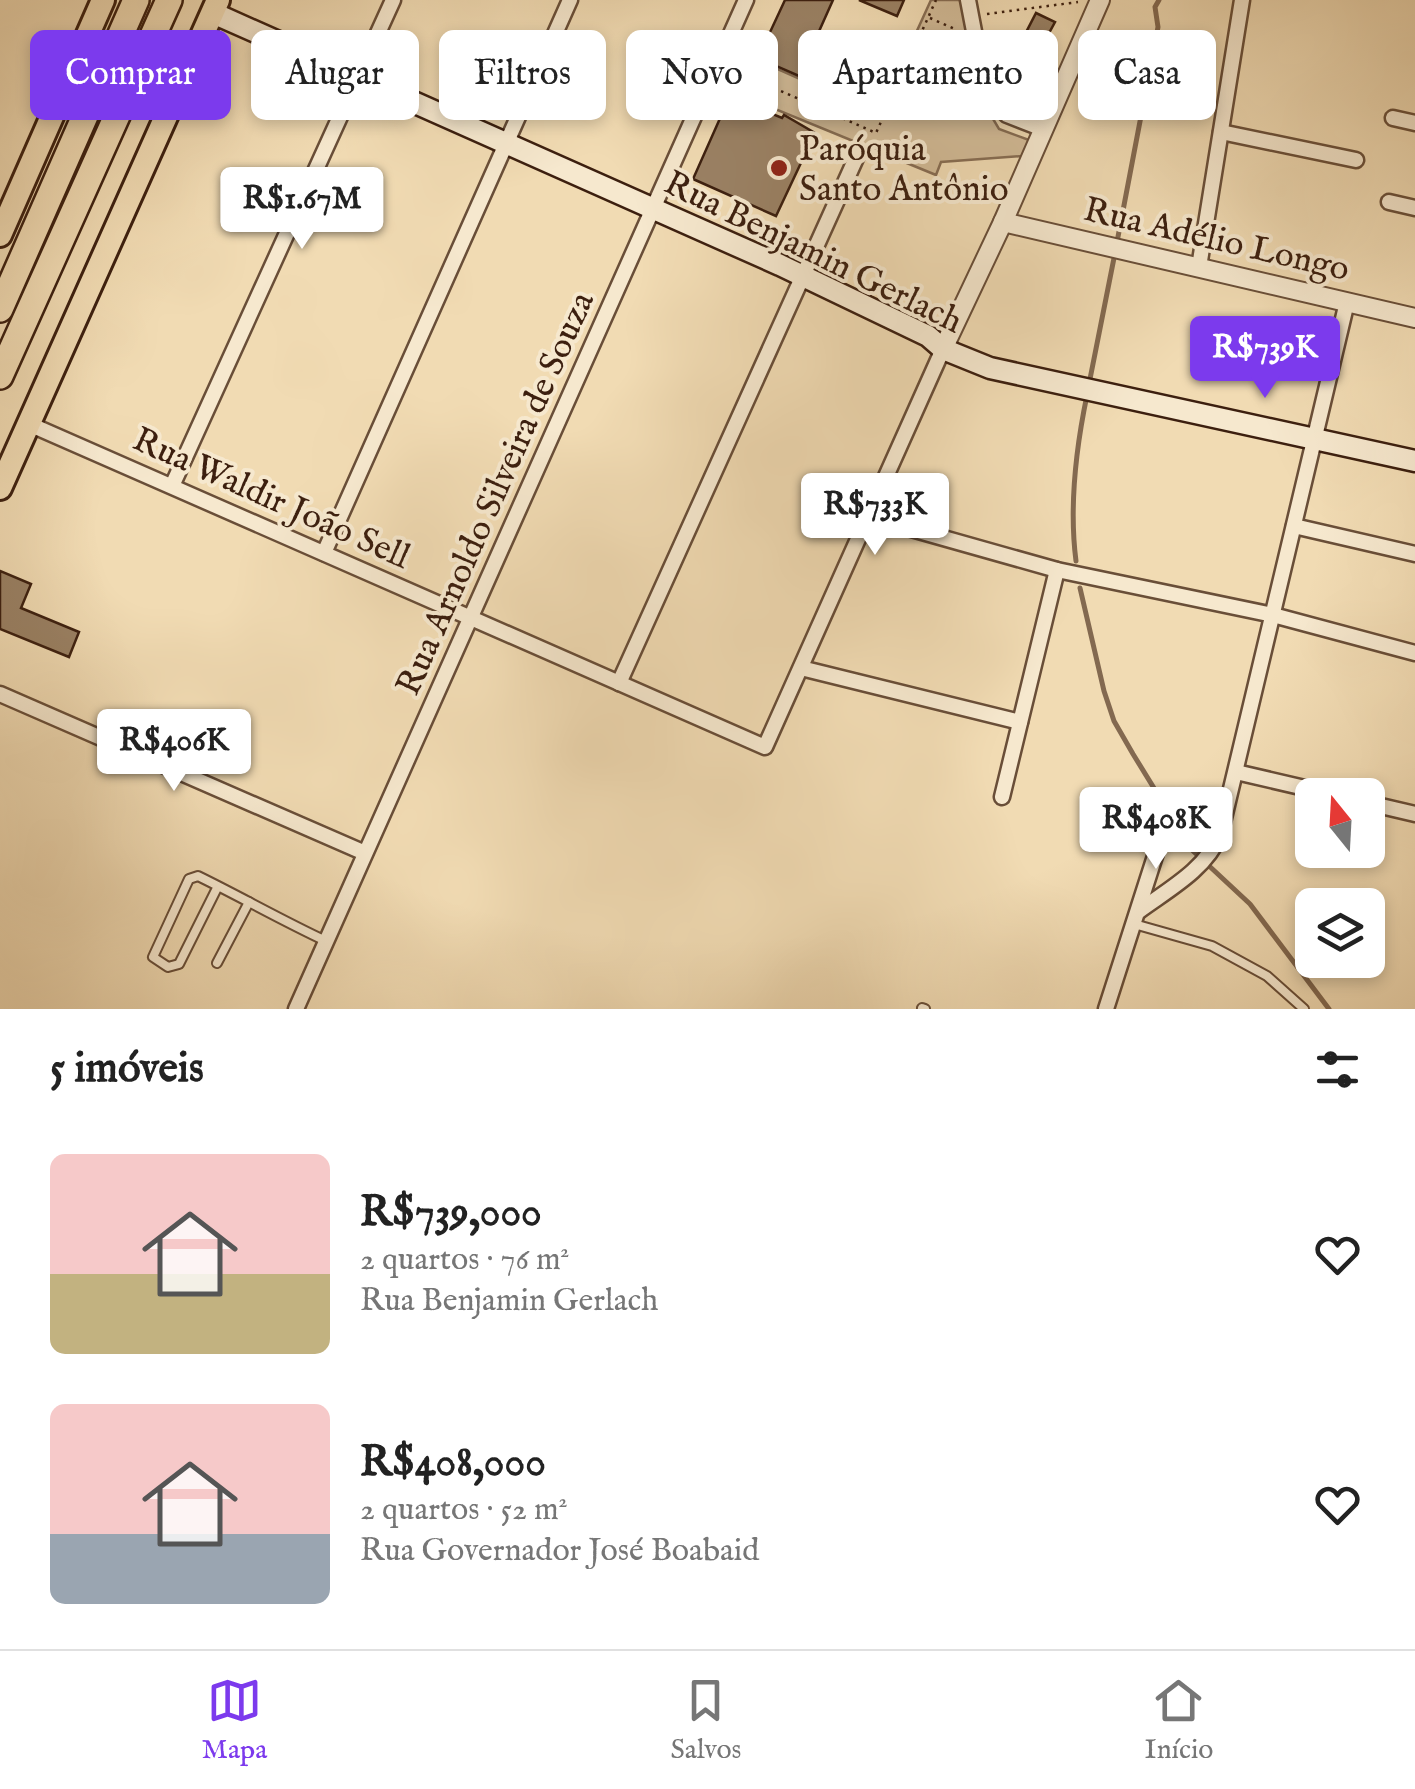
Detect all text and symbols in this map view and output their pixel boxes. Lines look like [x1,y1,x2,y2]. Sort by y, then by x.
chip: Comprar [30,30,231,120]
chip: Alugar [251,30,419,120]
chip: Filtros [439,30,606,120]
chip: Novo [626,30,778,120]
chip: Apartamento [798,30,1058,120]
chip: Casa [1078,30,1216,120]
place label: Paróquia Santo Antônio [799,128,1009,213]
marker: Paróquia Santo Antônio [768,157,790,179]
street label: Rua Benjamin Gerlach [656,162,970,345]
pin: R$1.67M [210,167,394,252]
text: R$1.67M [242,179,362,220]
street label: Rua Adélio Longo [1079,188,1354,293]
street label: Rua Arnoldo Silveira de Souza [387,284,606,703]
pin: R$739K [1184,316,1346,401]
text: R$739K [1212,328,1318,369]
street label: Rua Waldir João Sell [125,418,417,581]
pin: R$733K [794,473,956,558]
text: R$733K [823,485,927,526]
pin: R$406K [93,709,255,794]
text: R$406K [119,721,229,762]
north arrow [1295,778,1385,868]
map controls [1295,778,1385,978]
pin: R$408K [1075,787,1237,872]
text: R$408K [1102,799,1211,840]
button: layers [1295,888,1385,978]
icon: filters [1310,1042,1365,1097]
text: 5 imóveis [50,1043,204,1096]
text: R$739,000 [360,1187,542,1240]
icon: home [130,1194,250,1314]
icon: heart [1310,1227,1365,1282]
text: 2 quartos · 76 m² [360,1240,570,1281]
text: Rua Benjamin Gerlach [360,1281,658,1322]
text: R$408,000 [360,1437,546,1490]
icon: home [130,1444,250,1564]
icon: heart [1310,1477,1365,1532]
text: 2 quartos · 52 m² [360,1490,568,1531]
text: Rua Governador José Boabaid [360,1531,759,1572]
tab: Mapa [202,1673,267,1768]
tab: Salvos [671,1673,741,1768]
tab: Início [1145,1673,1213,1768]

